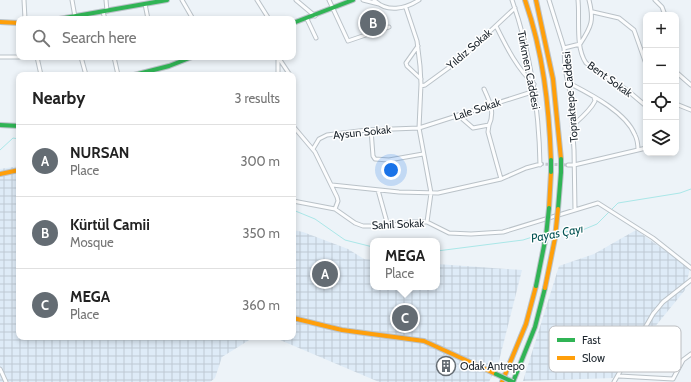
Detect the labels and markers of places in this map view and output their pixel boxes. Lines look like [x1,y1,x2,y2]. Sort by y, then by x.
pin: B [360,8,386,38]
pin: A [312,259,338,289]
pin: C [392,303,418,333]
building icon: Odak Antrepo [435,355,457,377]
place label: Odak Antrepo [460,359,525,373]

